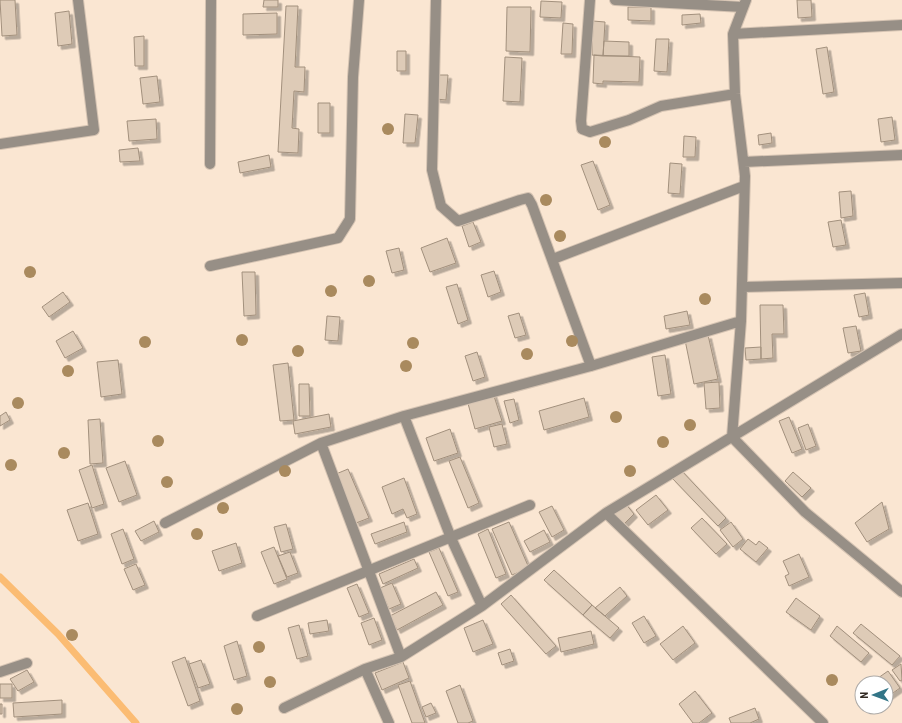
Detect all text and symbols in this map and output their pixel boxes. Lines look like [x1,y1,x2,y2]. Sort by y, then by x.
north arrow [854,675,894,715]
text: N [858,691,871,699]

